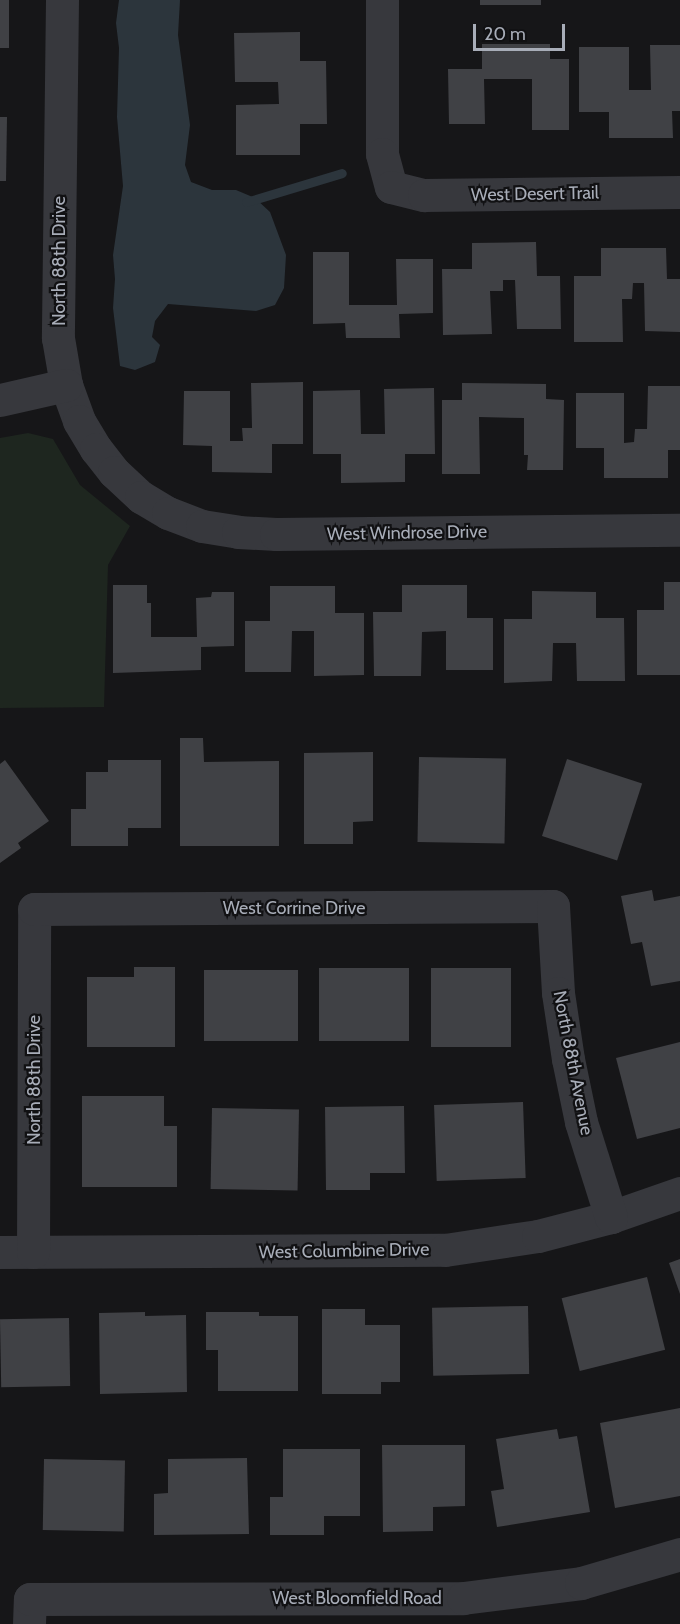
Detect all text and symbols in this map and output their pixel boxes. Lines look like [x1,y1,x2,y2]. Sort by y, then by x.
scale bar [476,12,568,50]
text: 20 m [484,23,526,45]
street label: West Desert Trail [471,182,599,206]
street label: North 88th Drive [48,196,70,326]
street label: West Windrose Drive [327,521,487,545]
street label: West Corrine Drive [223,897,365,919]
street label: North 88th Avenue [548,989,598,1137]
street label: North 88th Drive [23,1015,45,1145]
street label: West Columbine Drive [258,1239,430,1263]
street label: West Bloomfield Road [272,1587,442,1609]

